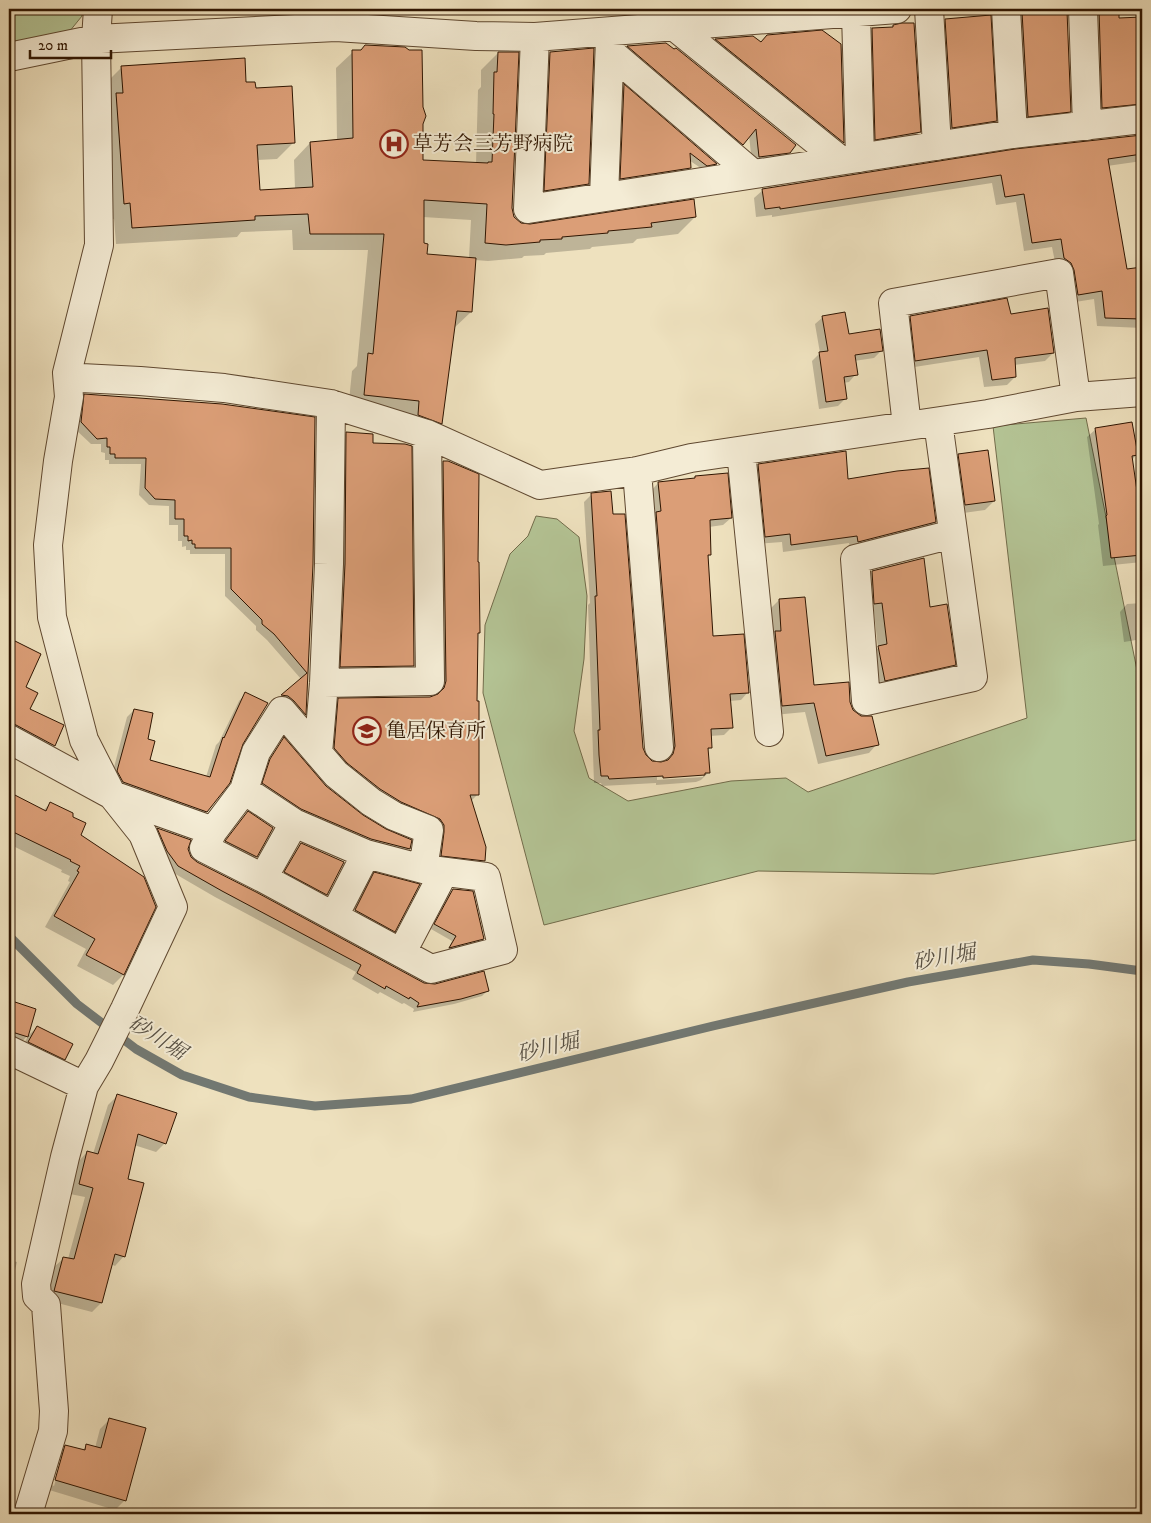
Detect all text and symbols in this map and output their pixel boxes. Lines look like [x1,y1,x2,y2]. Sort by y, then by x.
scale bar [30,28,111,60]
text: 20 m [38,36,68,55]
hospital icon: 草芳会三芳野病院 [379,129,409,159]
place label: 草芳会三芳野病院 [413,132,573,157]
school or university icon: 亀居保育所 [352,716,382,746]
place label: 亀居保育所 [386,719,486,744]
water label: 砂川堀 [911,939,980,976]
water label: 砂川堀 [123,1010,193,1067]
water label: 砂川堀 [514,1028,585,1068]

